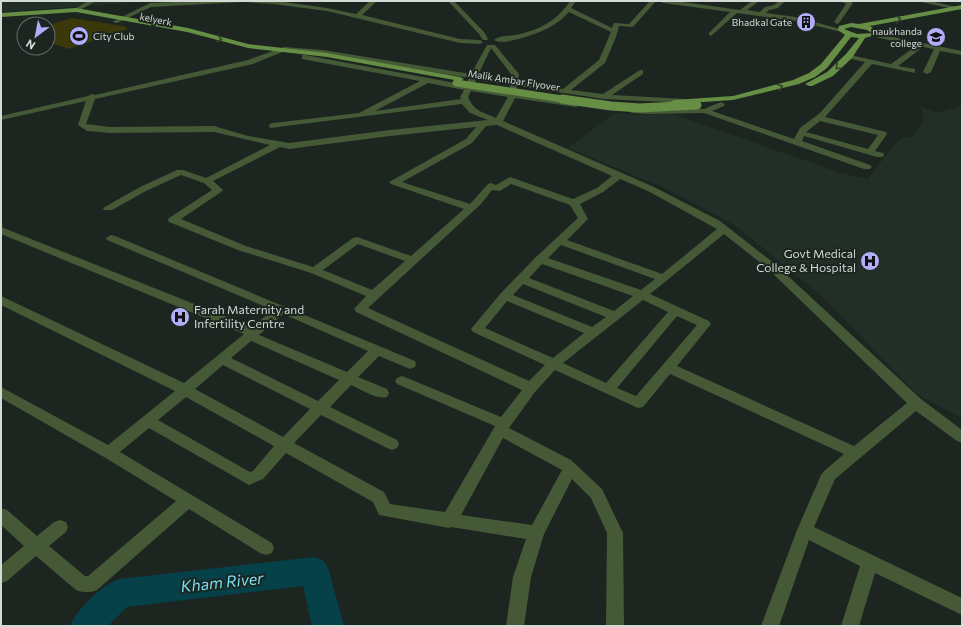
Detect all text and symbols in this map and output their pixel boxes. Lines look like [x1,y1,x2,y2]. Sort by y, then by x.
street label: kelyerk [139,10,174,28]
building icon: Bhadkal Gate [795,11,817,33]
one-way arrow [895,15,902,23]
north arrow [16,16,56,56]
place label: Bhadkal Gate [732,16,792,28]
sports icon: City Club [68,25,90,47]
place label: naukhanda college [872,25,922,49]
school or university icon: naukhanda college [925,26,947,48]
place label: City Club [93,30,135,42]
one-way arrow [216,34,222,42]
text: N [23,37,37,53]
one-way arrow [835,62,843,69]
street label: Malik Ambar Flyover [467,67,561,93]
one-way arrow [776,83,783,92]
place label: Govt Medical College & Hospital [756,246,856,274]
hospital icon: Govt Medical College & Hospital [859,250,881,272]
place label: Farah Maternity and Infertility Centre [194,302,304,330]
hospital icon: Farah Maternity and Infertility Centre [169,306,191,328]
water label: Kham River [180,568,265,595]

